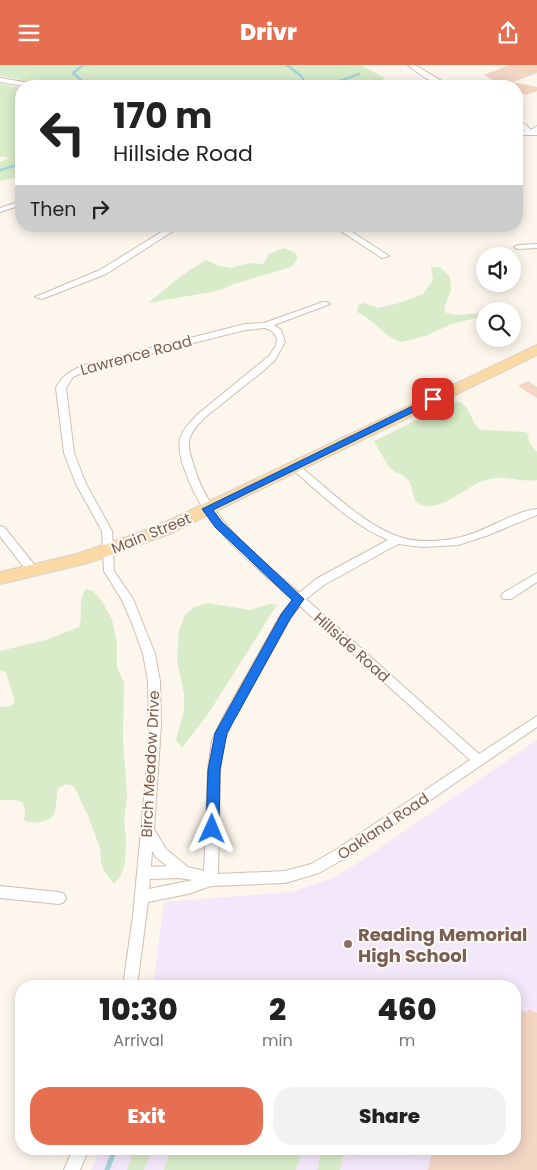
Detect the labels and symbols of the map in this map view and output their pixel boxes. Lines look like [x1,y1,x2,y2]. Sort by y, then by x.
street label: Lawrence Road [78,330,194,380]
pin [412,378,454,420]
street label: Main Street [108,507,194,559]
street label: Hillside Road [310,607,394,687]
street label: Birch Meadow Drive [136,690,164,838]
street label: Oakland Road [333,788,433,864]
position arrow [185,802,237,854]
place label: Reading Memorial High School [358,922,527,968]
marker: Reading Memorial High School [342,938,354,950]

